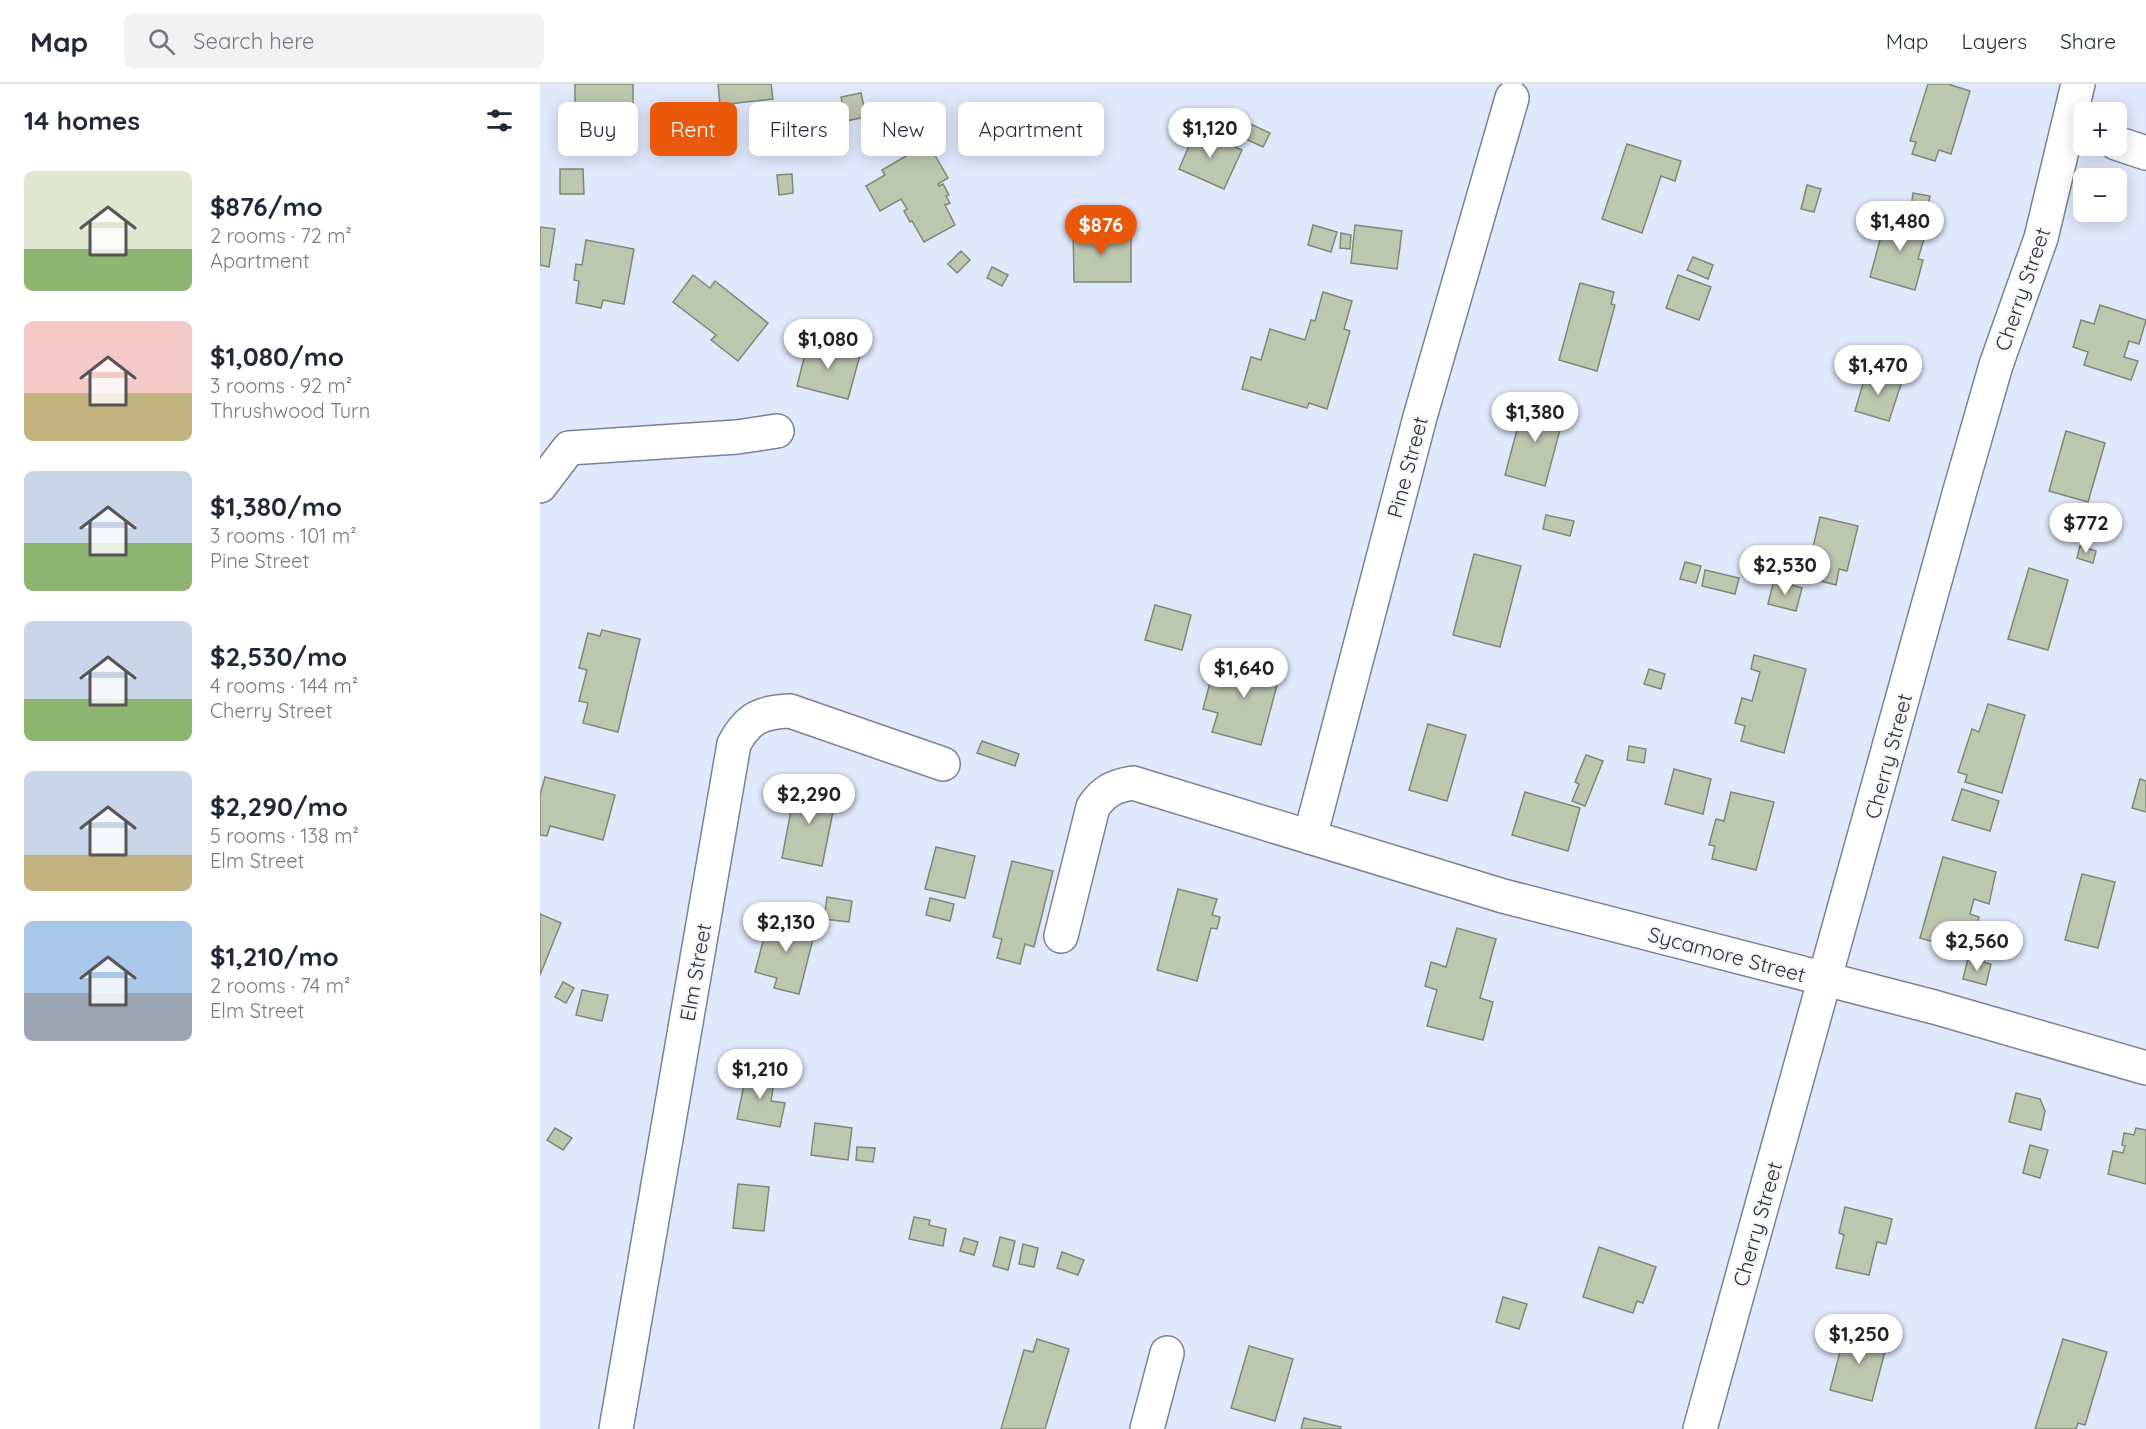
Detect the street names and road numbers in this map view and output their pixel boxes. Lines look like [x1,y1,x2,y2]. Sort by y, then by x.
street label: Cherry Street [1989,224,2055,354]
street label: Pine Street [1381,413,1433,521]
street label: Cherry Street [1859,690,1917,822]
street label: Elm Street [674,921,716,1023]
street label: Sycamore Street [1646,921,1808,987]
street label: Cherry Street [1727,1159,1787,1289]

